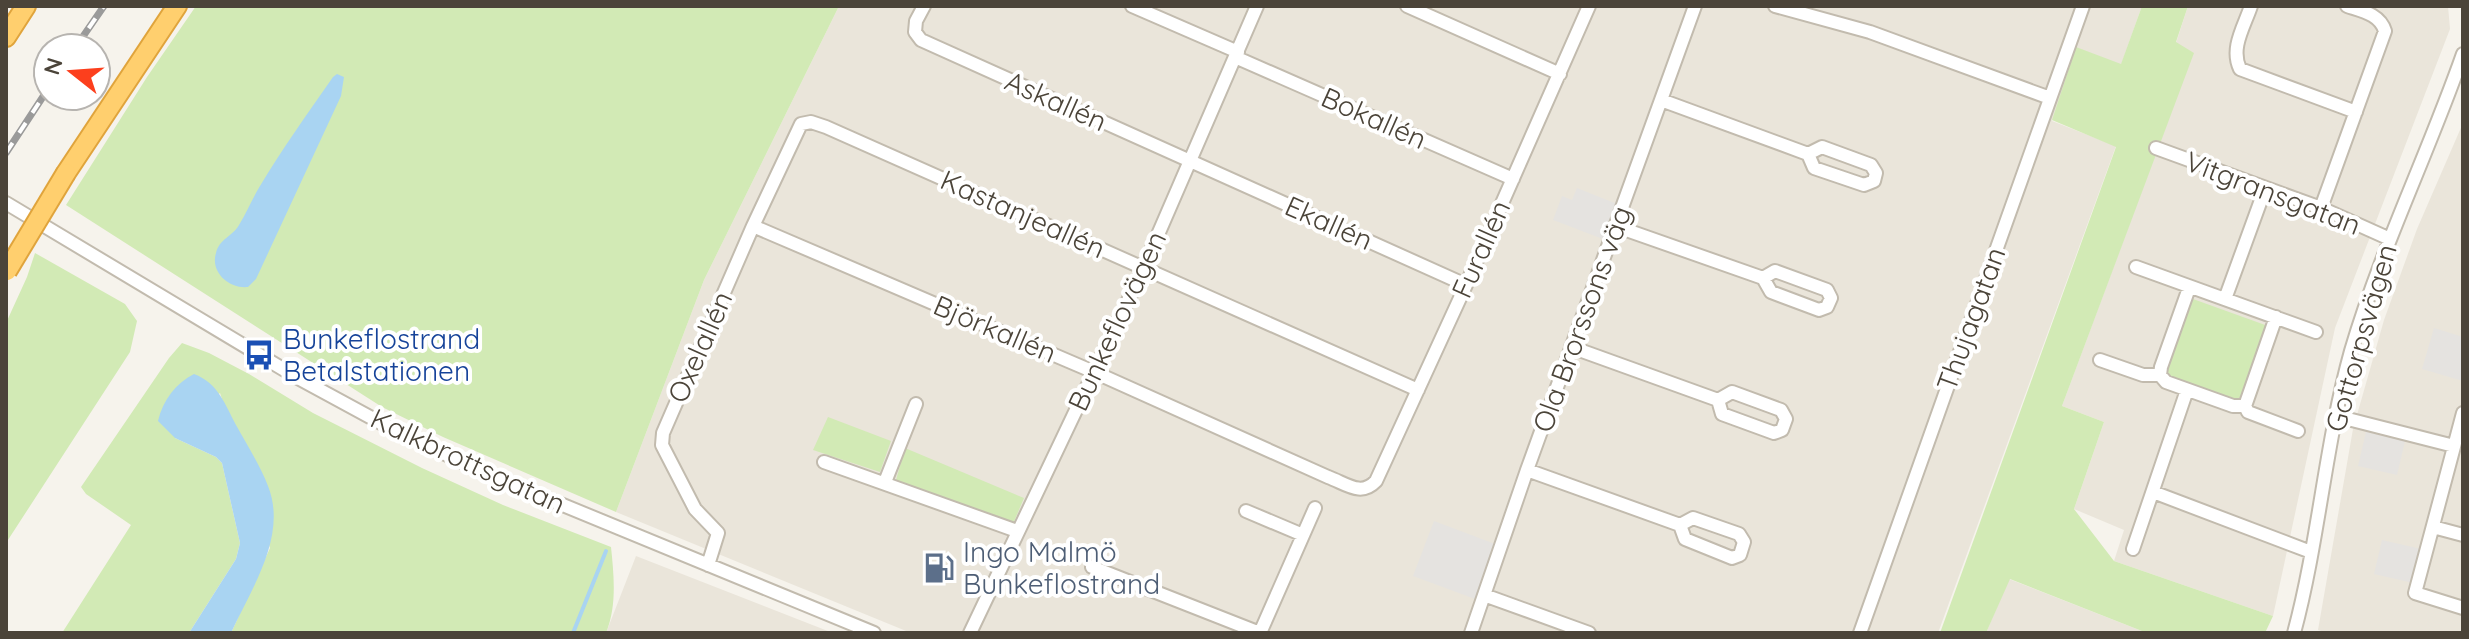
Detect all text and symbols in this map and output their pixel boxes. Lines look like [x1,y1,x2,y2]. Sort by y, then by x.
north arrow [32,32,112,112]
text: N [37,54,69,78]
street label: Askallén [1000,63,1113,138]
street label: Bokallén [1316,79,1432,156]
street label: Vitgransgatan [2181,143,2366,242]
street label: Kastanjeallén [935,162,1111,265]
street label: Ekallén [1280,188,1379,257]
street label: Furallén [1444,194,1518,303]
street label: Ola Brorssons väg [1524,201,1639,437]
street label: Bunkeflovägen [1060,225,1173,416]
street label: Gottorpsvägen [2317,240,2404,436]
street label: Thujagatan [1928,242,2013,395]
street label: Oxelallén [660,286,740,408]
street label: Björkallén [929,287,1062,370]
place label: Bunkeflostrand Betalstationen [283,321,480,388]
bus stop icon: Bunkeflostrand Betalstationen [242,338,276,372]
street label: Kalkbrottsgatan [365,400,571,521]
place label: Ingo Malmö Bunkeflostrand [963,534,1160,601]
fuel station icon: Ingo Malmö Bunkeflostrand [922,551,956,585]

